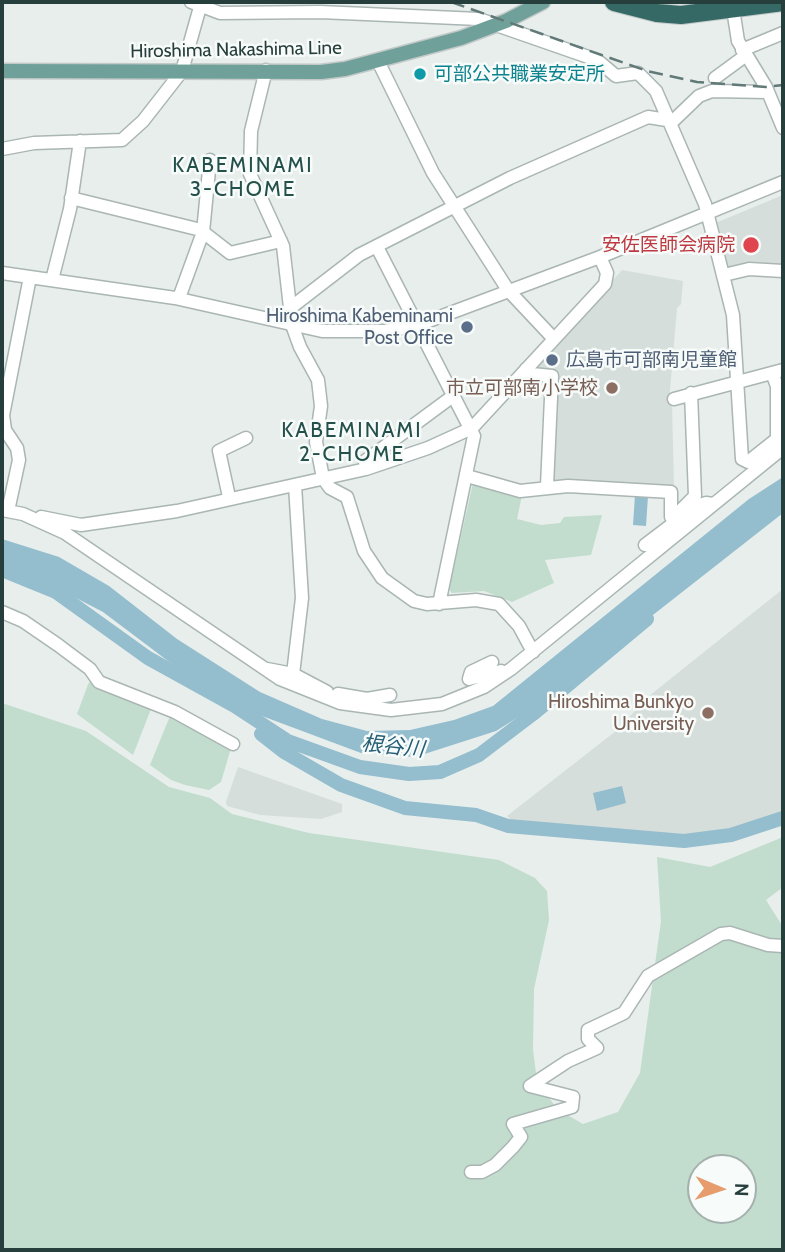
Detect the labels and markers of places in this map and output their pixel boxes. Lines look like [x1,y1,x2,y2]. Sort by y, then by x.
place label: 可部公共職業安定所 [434,63,605,85]
marker: 可部公共職業安定所 [412,66,428,82]
place label: 安佐医師会病院 [602,234,735,256]
marker: 安佐医師会病院 [741,235,761,255]
place label: Hiroshima Kabeminami Post Office [266,305,453,349]
marker: Hiroshima Kabeminami Post Office [459,319,475,335]
place label: 広島市可部南児童館 [566,349,737,371]
marker: 広島市可部南児童館 [544,352,560,368]
place label: 市立可部南小学校 [446,377,598,399]
marker: 市立可部南小学校 [604,380,620,396]
place label: Hiroshima Bunkyo University [548,691,694,735]
marker: Hiroshima Bunkyo University [700,705,716,721]

